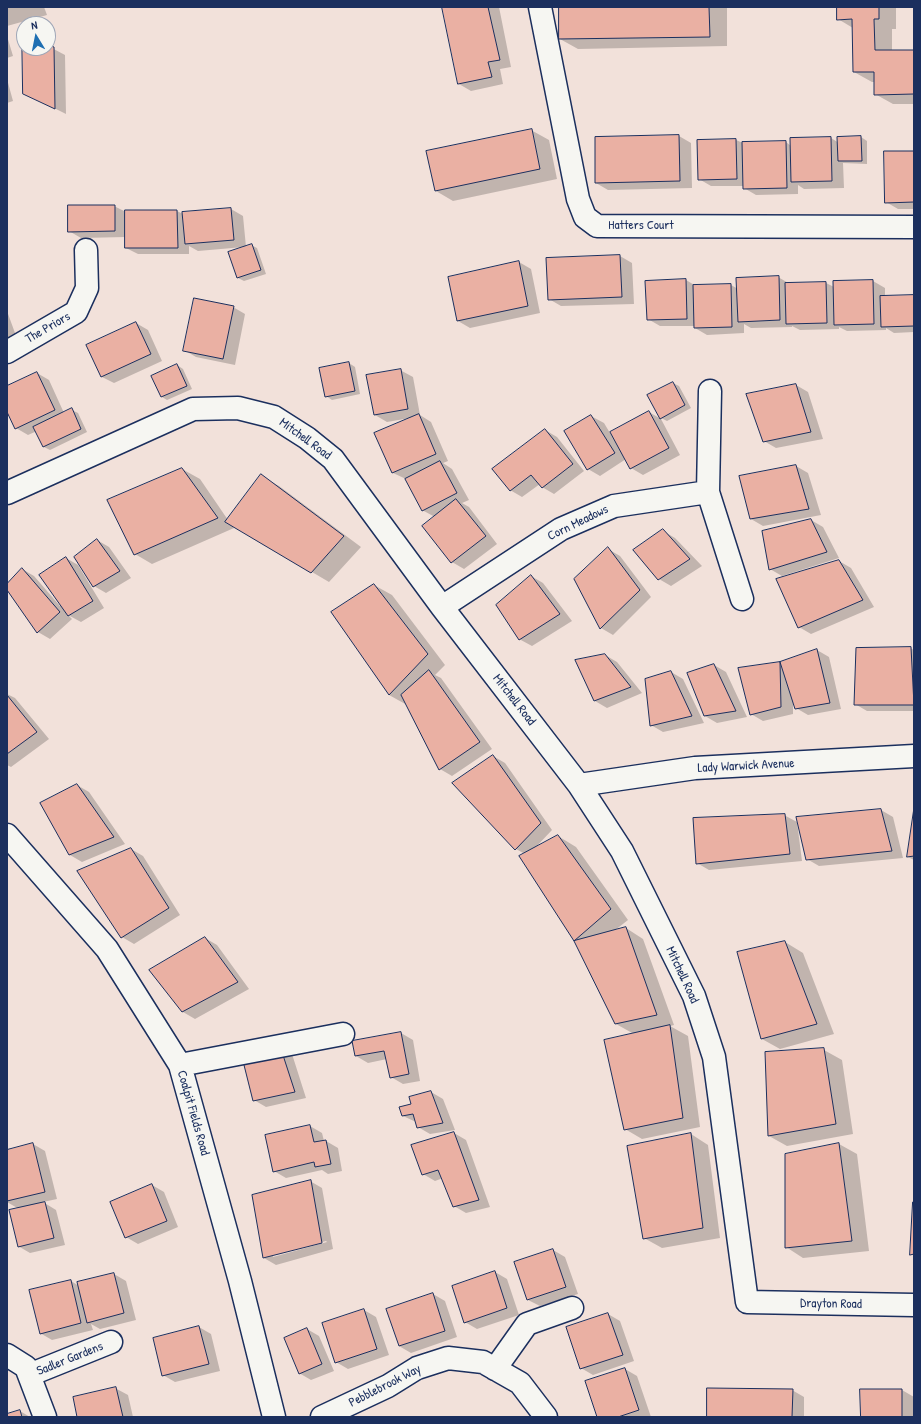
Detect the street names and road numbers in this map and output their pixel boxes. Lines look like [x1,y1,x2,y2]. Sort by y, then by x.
street label: Hatters Court [608,218,674,234]
street label: The Priors [23,309,73,347]
street label: Mitchell Road [276,415,334,463]
street label: Corn Meadows [545,502,611,544]
street label: Mitchell Road [489,671,539,729]
street label: Lady Warwick Avenue [697,756,795,776]
street label: Mitchell Road [662,944,702,1006]
street label: Coalpit Fields Road [173,1069,213,1157]
street label: Drayton Road [800,1296,862,1312]
street label: Sadler Gardens [35,1339,105,1379]
street label: Pebblebrook Way [346,1361,424,1411]

